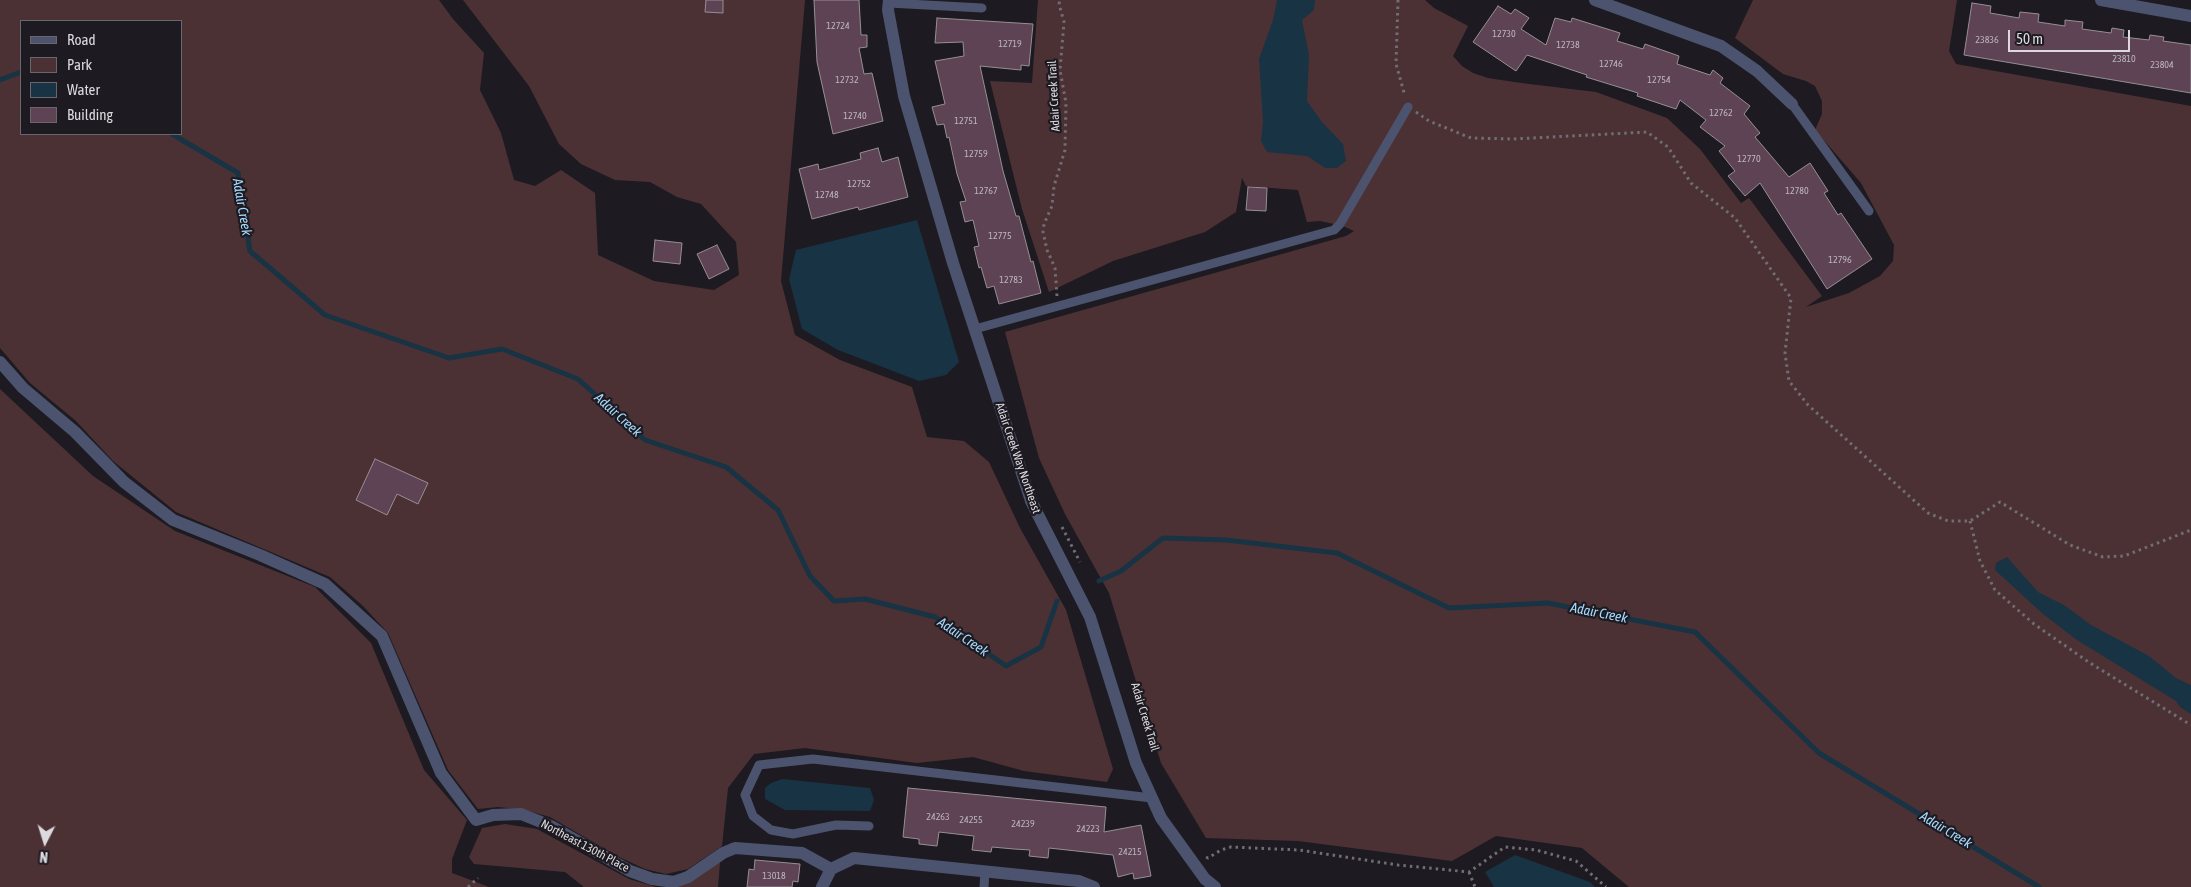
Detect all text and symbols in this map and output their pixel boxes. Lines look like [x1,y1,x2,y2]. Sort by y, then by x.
legend [20,20,182,135]
house number: 12724 [826,20,850,32]
scale bar [2011,20,2134,52]
house number: 12730 [1492,28,1516,40]
text: 50 m [2016,30,2043,47]
text: Road [67,31,96,48]
house number: 23836 [1975,34,1999,46]
house number: 12719 [998,38,1022,50]
house number: 12738 [1556,39,1580,51]
house number: 23810 [2112,53,2136,65]
text: Park [67,56,92,73]
house number: 12746 [1599,58,1623,70]
house number: 23804 [2150,59,2174,71]
street label: Adair Creek Trail [1045,60,1063,132]
house number: 12732 [835,74,859,86]
house number: 12754 [1647,74,1671,86]
text: Water [67,81,100,98]
text: Building [67,106,113,123]
house number: 12762 [1709,107,1733,119]
house number: 12740 [843,110,867,122]
house number: 12751 [954,115,978,127]
house number: 12759 [964,148,988,160]
house number: 12770 [1737,153,1761,165]
water label: Adair Creek [229,177,255,237]
house number: 12752 [847,178,871,190]
house number: 12767 [974,185,998,197]
house number: 12780 [1785,185,1809,197]
house number: 12748 [815,189,839,201]
house number: 12775 [988,230,1012,242]
house number: 12796 [1828,254,1852,266]
house number: 12783 [999,274,1023,286]
water label: Adair Creek [591,389,645,441]
street label: Adair Creek Way Northeast [992,401,1044,515]
water label: Adair Creek [1569,599,1629,627]
water label: Adair Creek [934,614,992,660]
street label: Adair Creek Trail [1128,681,1162,753]
water label: Adair Creek [1917,808,1975,852]
house number: 24263 [926,811,950,823]
house number: 24255 [959,814,983,826]
north arrow [20,817,70,867]
street label: Northeast 130th Place [538,817,632,875]
house number: 24239 [1011,818,1035,830]
house number: 24223 [1076,823,1100,835]
house number: 24215 [1118,846,1142,858]
text: N [39,849,49,865]
house number: 13018 [762,870,786,882]

